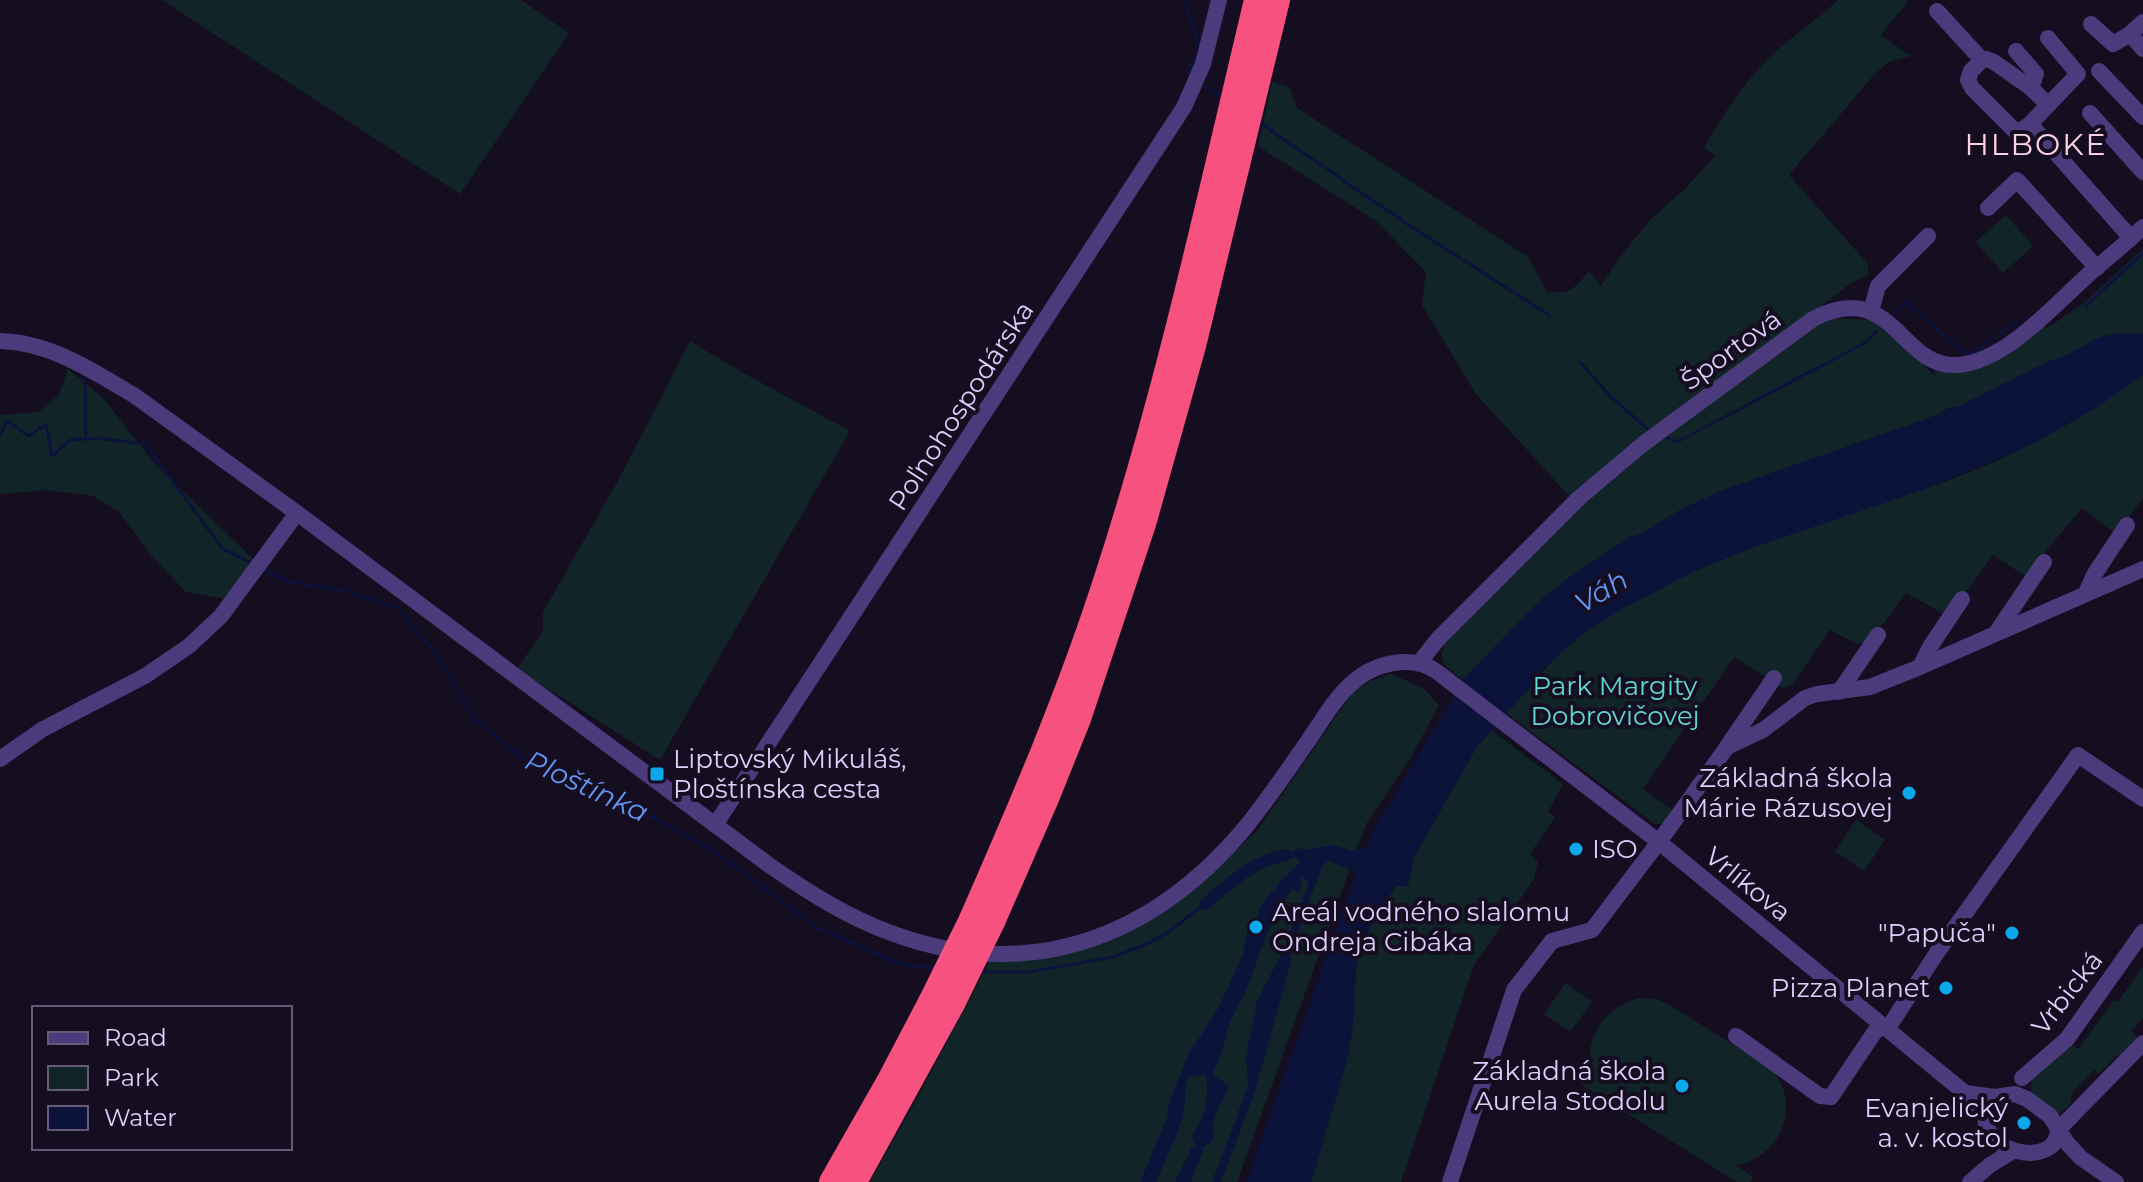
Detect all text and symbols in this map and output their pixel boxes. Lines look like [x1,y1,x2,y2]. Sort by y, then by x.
district label: HLBOKÉ [1964,126,2108,163]
street label: Poľnohospodárska [881,295,1041,517]
street label: Športová [1675,303,1787,397]
water label: Váh [1568,562,1634,620]
park label: Park Margity Dobrovičovej [1530,670,1700,732]
water label: Ploštínka [520,743,654,829]
place label: Liptovský Mikuláš, Ploštínska cesta [673,743,906,805]
place label: Základná škola Márie Rázusovej [1683,762,1893,824]
marker: Liptovský Mikuláš, Ploštínska cesta [648,765,666,783]
marker: Základná škola Márie Rázusovej [1900,784,1918,802]
place label: ISO [1592,833,1638,865]
marker: ISO [1567,840,1585,858]
street label: Vrlíkova [1699,840,1797,928]
place label: Areál vodného slalomu Ondreja Cibáka [1272,896,1570,958]
place label: "Papuča" [1878,917,1996,949]
marker: Areál vodného slalomu Ondreja Cibáka [1247,918,1265,936]
marker: "Papuča" [2003,924,2021,942]
street label: Vrbická [2024,945,2110,1041]
place label: Pizza Planet [1771,972,1930,1004]
marker: Pizza Planet [1937,979,1955,997]
legend [32,1006,292,1150]
text: Road [104,1023,167,1052]
place label: Základná škola Aurela Stodolu [1472,1055,1666,1117]
text: Park [104,1063,159,1092]
marker: Základná škola Aurela Stodolu [1673,1077,1691,1095]
place label: Evanjelický a. v. kostol [1864,1092,2009,1154]
text: Water [104,1103,177,1132]
marker: Evanjelický a. v. kostol [2015,1114,2033,1132]

